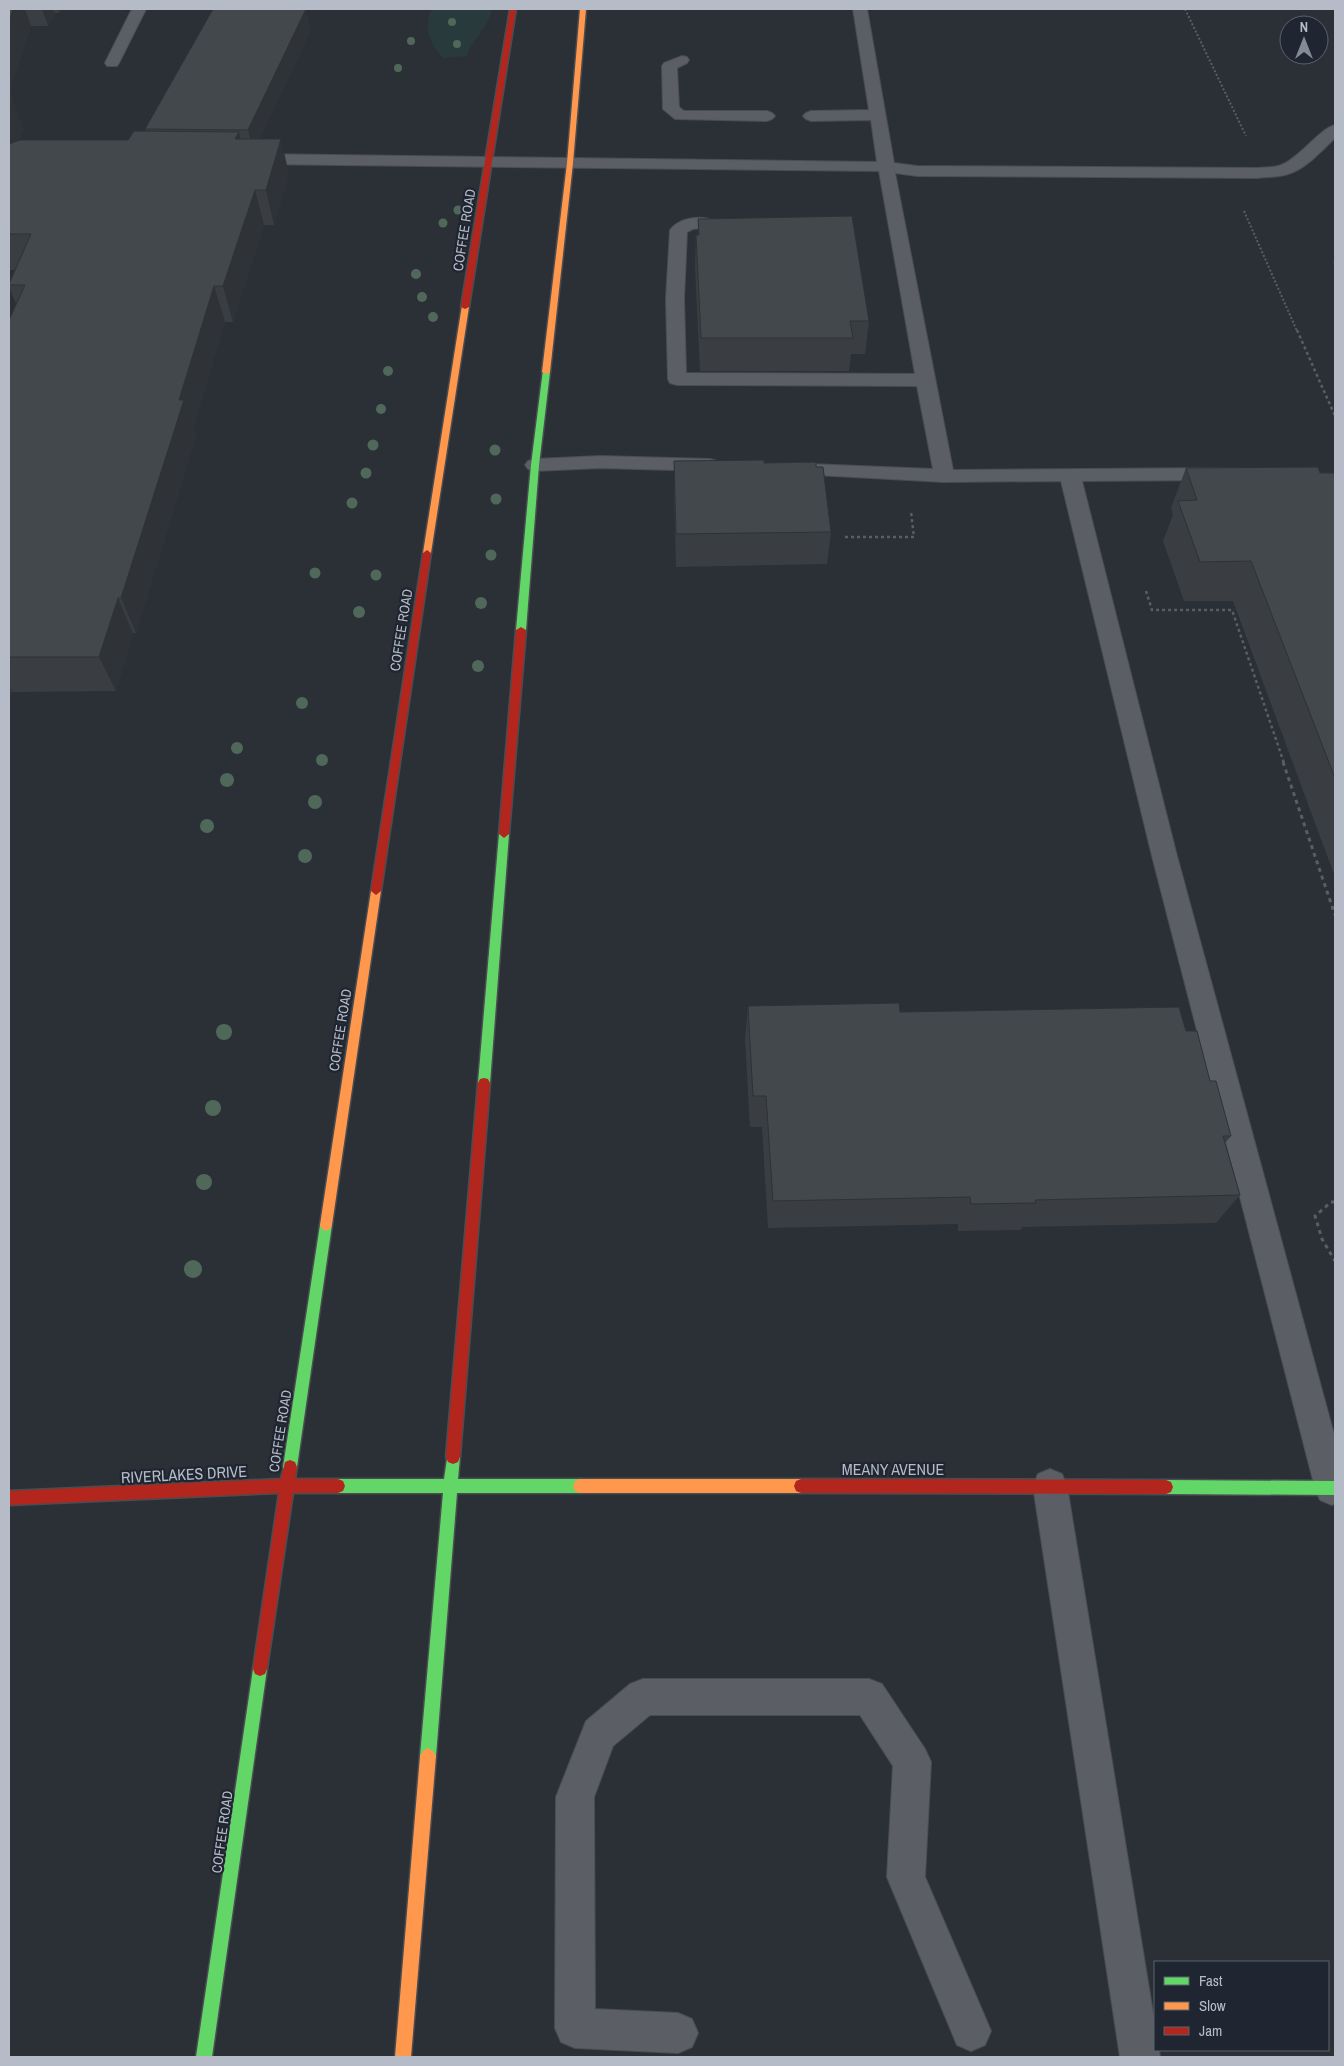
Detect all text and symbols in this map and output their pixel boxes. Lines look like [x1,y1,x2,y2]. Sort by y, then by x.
north arrow [1279,15,1329,65]
text: N [1300,18,1308,36]
street label: COFFEE ROAD [449,188,479,272]
street label: COFFEE ROAD [386,588,416,672]
street label: COFFEE ROAD [325,988,355,1072]
street label: COFFEE ROAD [265,1389,295,1473]
street label: MEANY AVENUE [842,1458,944,1480]
street label: RIVERLAKES DRIVE [120,1460,248,1488]
street label: COFFEE ROAD [207,1790,237,1874]
legend [1154,1961,1329,2051]
text: Fast [1199,1970,1223,1991]
text: Slow [1199,1995,1226,2016]
text: Jam [1199,2020,1222,2041]

